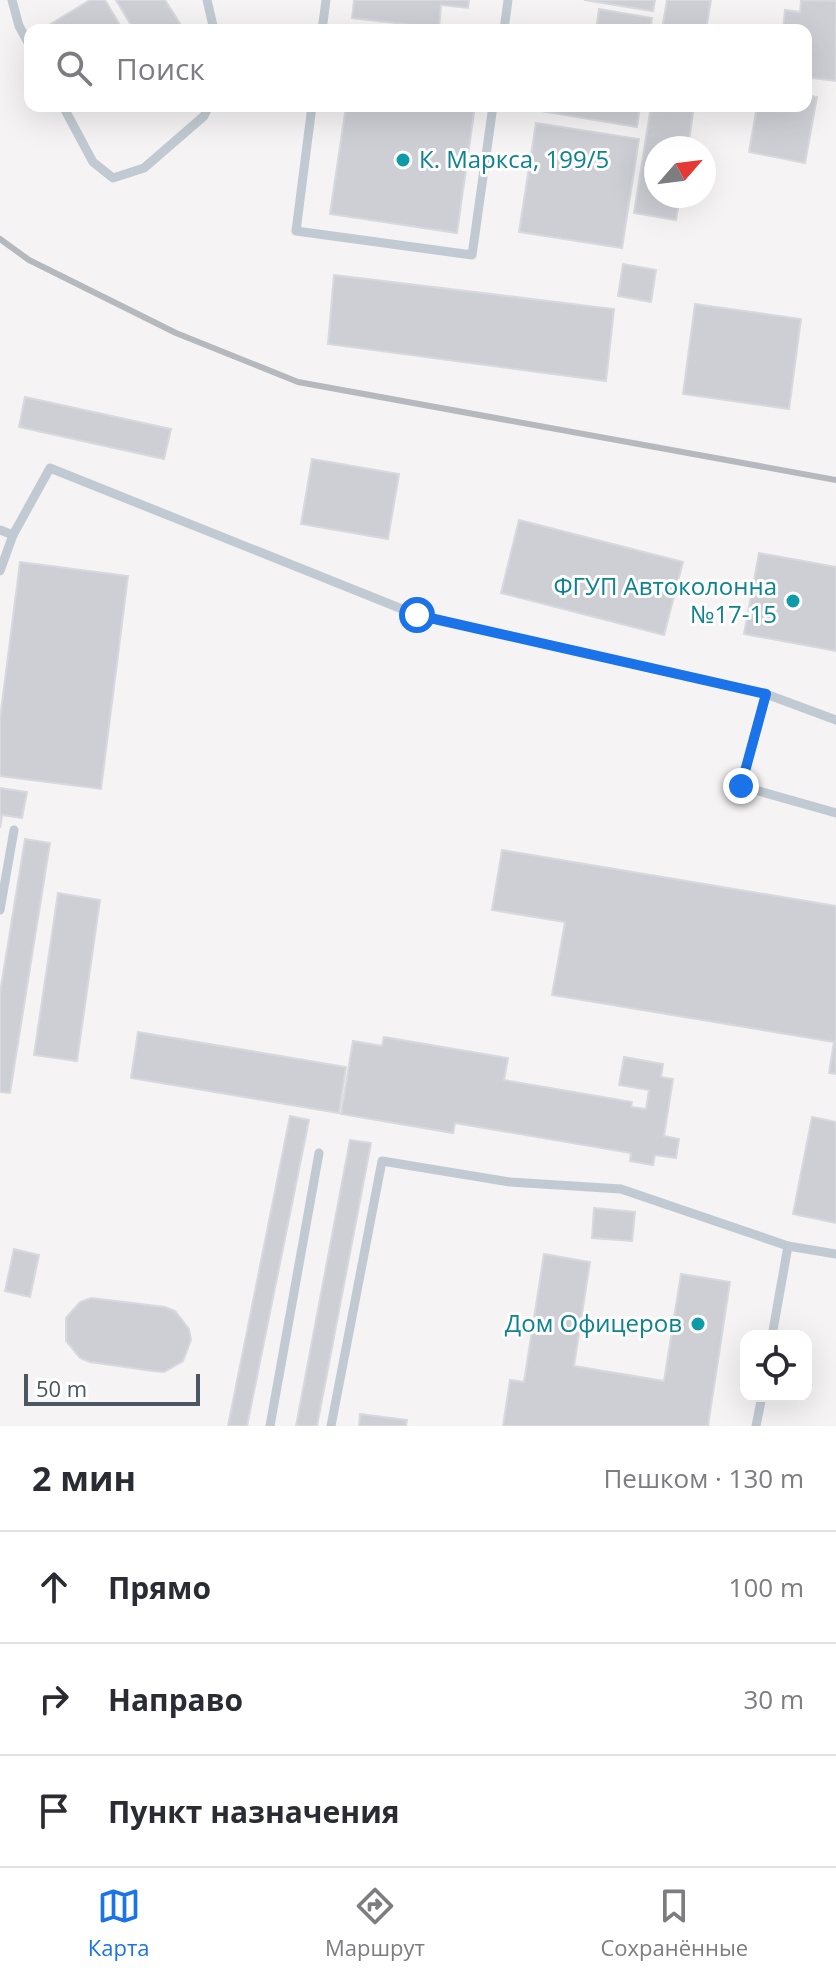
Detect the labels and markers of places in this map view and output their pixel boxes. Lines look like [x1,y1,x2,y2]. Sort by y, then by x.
place label: К. Маркса, 199/5 [419,142,609,175]
marker: К. Маркса, 199/5 [394,151,412,169]
place label: ФГУП Автоколонна №17-15 [553,569,777,630]
marker: ФГУП Автоколонна №17-15 [784,592,802,610]
place label: Дом Офицеров [505,1306,682,1339]
marker: Дом Офицеров [689,1315,707,1333]

